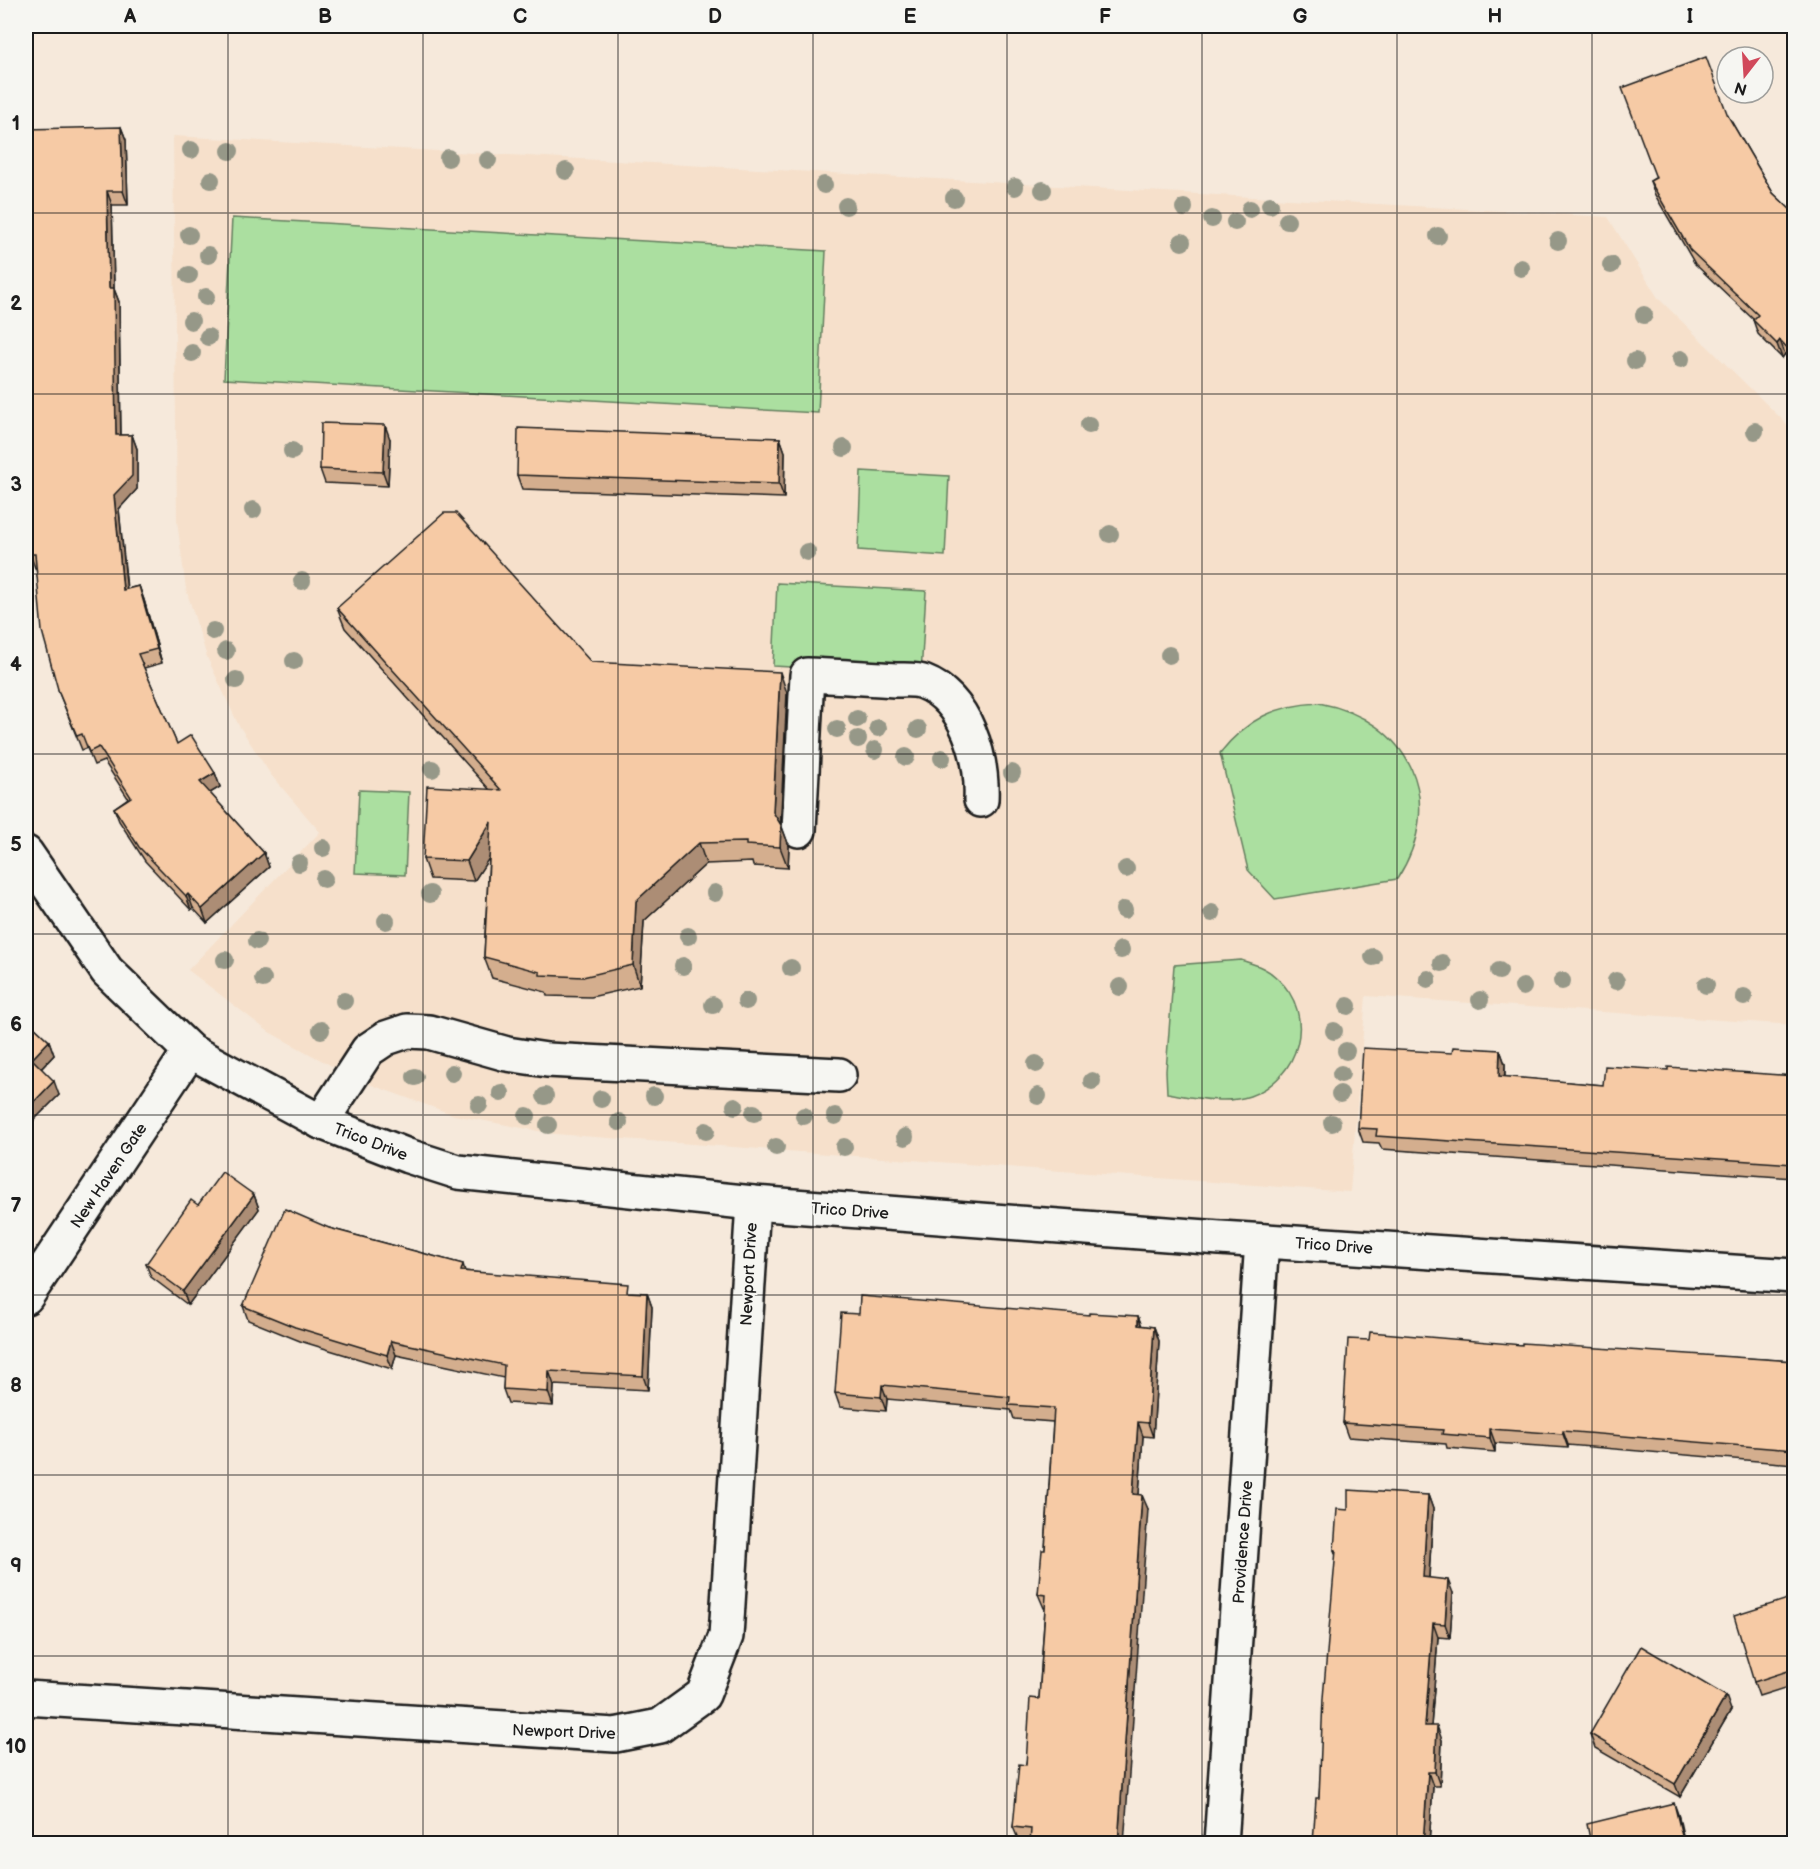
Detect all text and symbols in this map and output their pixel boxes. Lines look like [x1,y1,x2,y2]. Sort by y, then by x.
text: A [123,5,137,29]
text: B [318,5,332,29]
text: C [513,5,527,29]
text: D [708,5,722,29]
text: E [904,5,917,29]
text: F [1099,5,1111,29]
text: G [1293,5,1308,29]
text: H [1488,5,1502,29]
text: I [1687,5,1693,29]
north arrow [1715,45,1775,105]
text: N [1733,77,1750,99]
text: 1 [12,112,20,136]
text: 2 [10,292,22,316]
text: 3 [10,473,22,497]
text: 4 [10,653,22,677]
text: 5 [10,833,22,857]
text: 6 [10,1013,22,1037]
street label: New Haven Gate [67,1119,152,1232]
street label: Trico Drive [331,1120,411,1165]
text: 7 [10,1194,22,1218]
street label: Trico Drive [810,1199,890,1224]
street label: Newport Drive [737,1221,762,1326]
street label: Trico Drive [1294,1234,1374,1259]
text: 8 [10,1374,22,1398]
street label: Providence Drive [1230,1479,1257,1604]
text: 9 [10,1554,22,1578]
street label: Newport Drive [512,1721,616,1744]
text: 10 [6,1735,26,1759]

